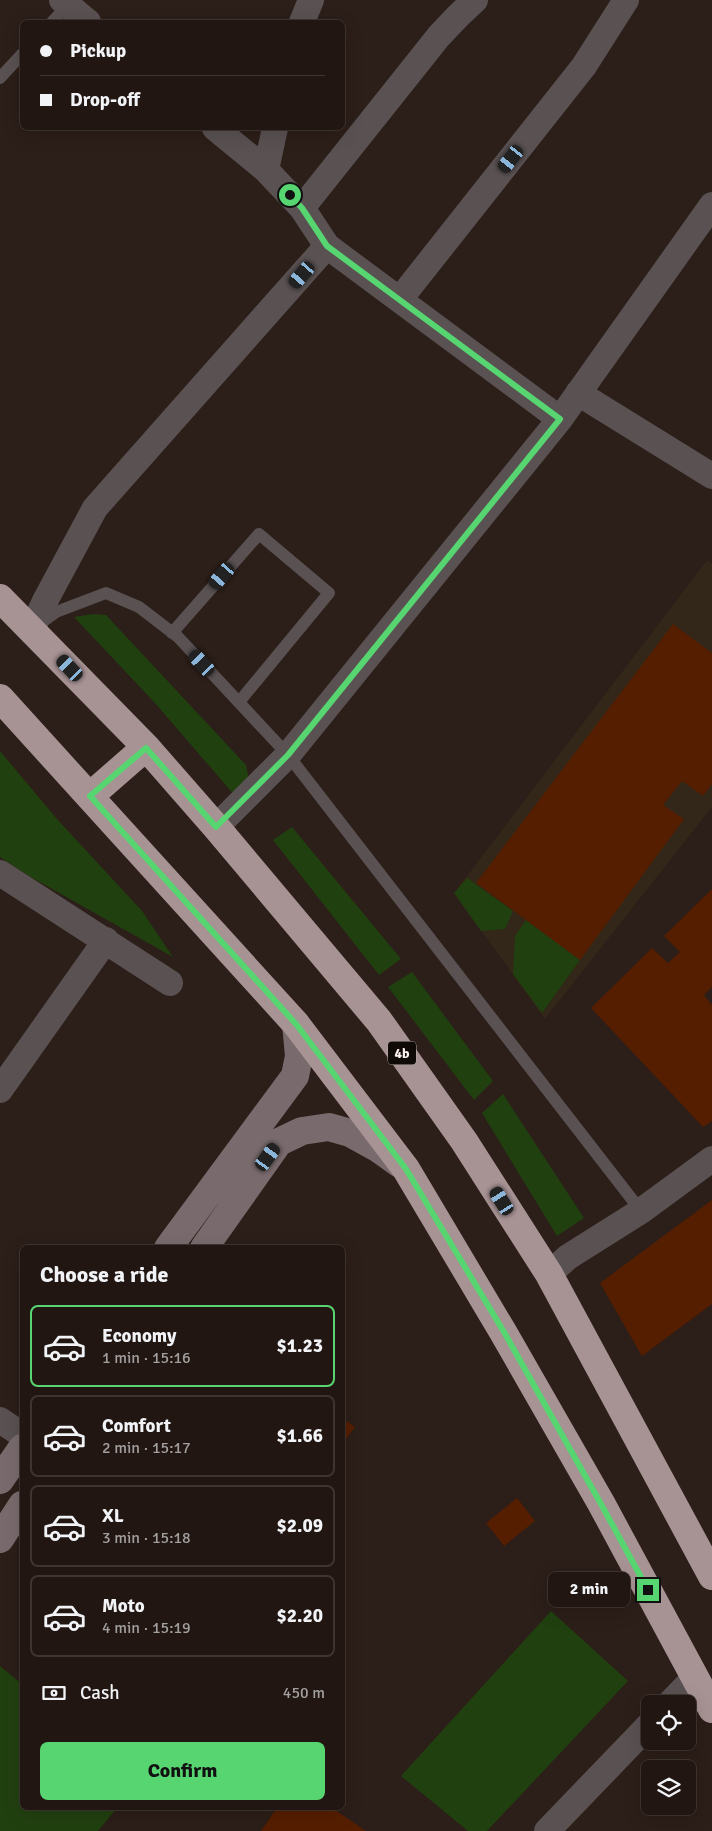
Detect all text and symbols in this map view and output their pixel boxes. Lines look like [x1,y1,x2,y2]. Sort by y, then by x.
text: Pickup [70,39,126,63]
text: Drop-off [70,88,140,112]
car [495,143,526,175]
route start [279,184,301,206]
car [286,259,317,291]
car [206,560,237,592]
car [186,647,217,679]
car [54,652,85,684]
road number: 4b [388,1042,416,1064]
car [253,1140,282,1174]
car [487,1184,516,1218]
text: Choose a ride [40,1261,168,1288]
icon: car [42,1324,87,1369]
text: Economy [102,1324,176,1348]
text: $1.23 [277,1334,323,1358]
text: 1 min · 15:16 [102,1348,191,1368]
icon: car [42,1414,87,1459]
text: Comfort [102,1414,171,1438]
text: $1.66 [277,1424,323,1448]
text: 2 min · 15:17 [102,1438,191,1458]
icon: car [42,1504,87,1549]
text: XL [102,1504,124,1528]
text: $2.09 [277,1514,323,1538]
text: 3 min · 15:18 [102,1528,191,1548]
callout: 2 min [548,1572,630,1608]
text: 2 min [570,1579,608,1599]
route end [637,1579,659,1601]
icon: car [42,1594,87,1639]
text: Moto [102,1594,145,1618]
text: $2.20 [277,1604,323,1628]
text: 4 min · 15:19 [102,1618,191,1638]
icon: cash [40,1679,68,1707]
text: Cash [80,1681,120,1705]
text: 450 m [283,1683,325,1703]
map controls [641,1695,696,1815]
button: locate [641,1695,696,1750]
button: Confirm [40,1742,325,1800]
button: layers [641,1760,696,1815]

